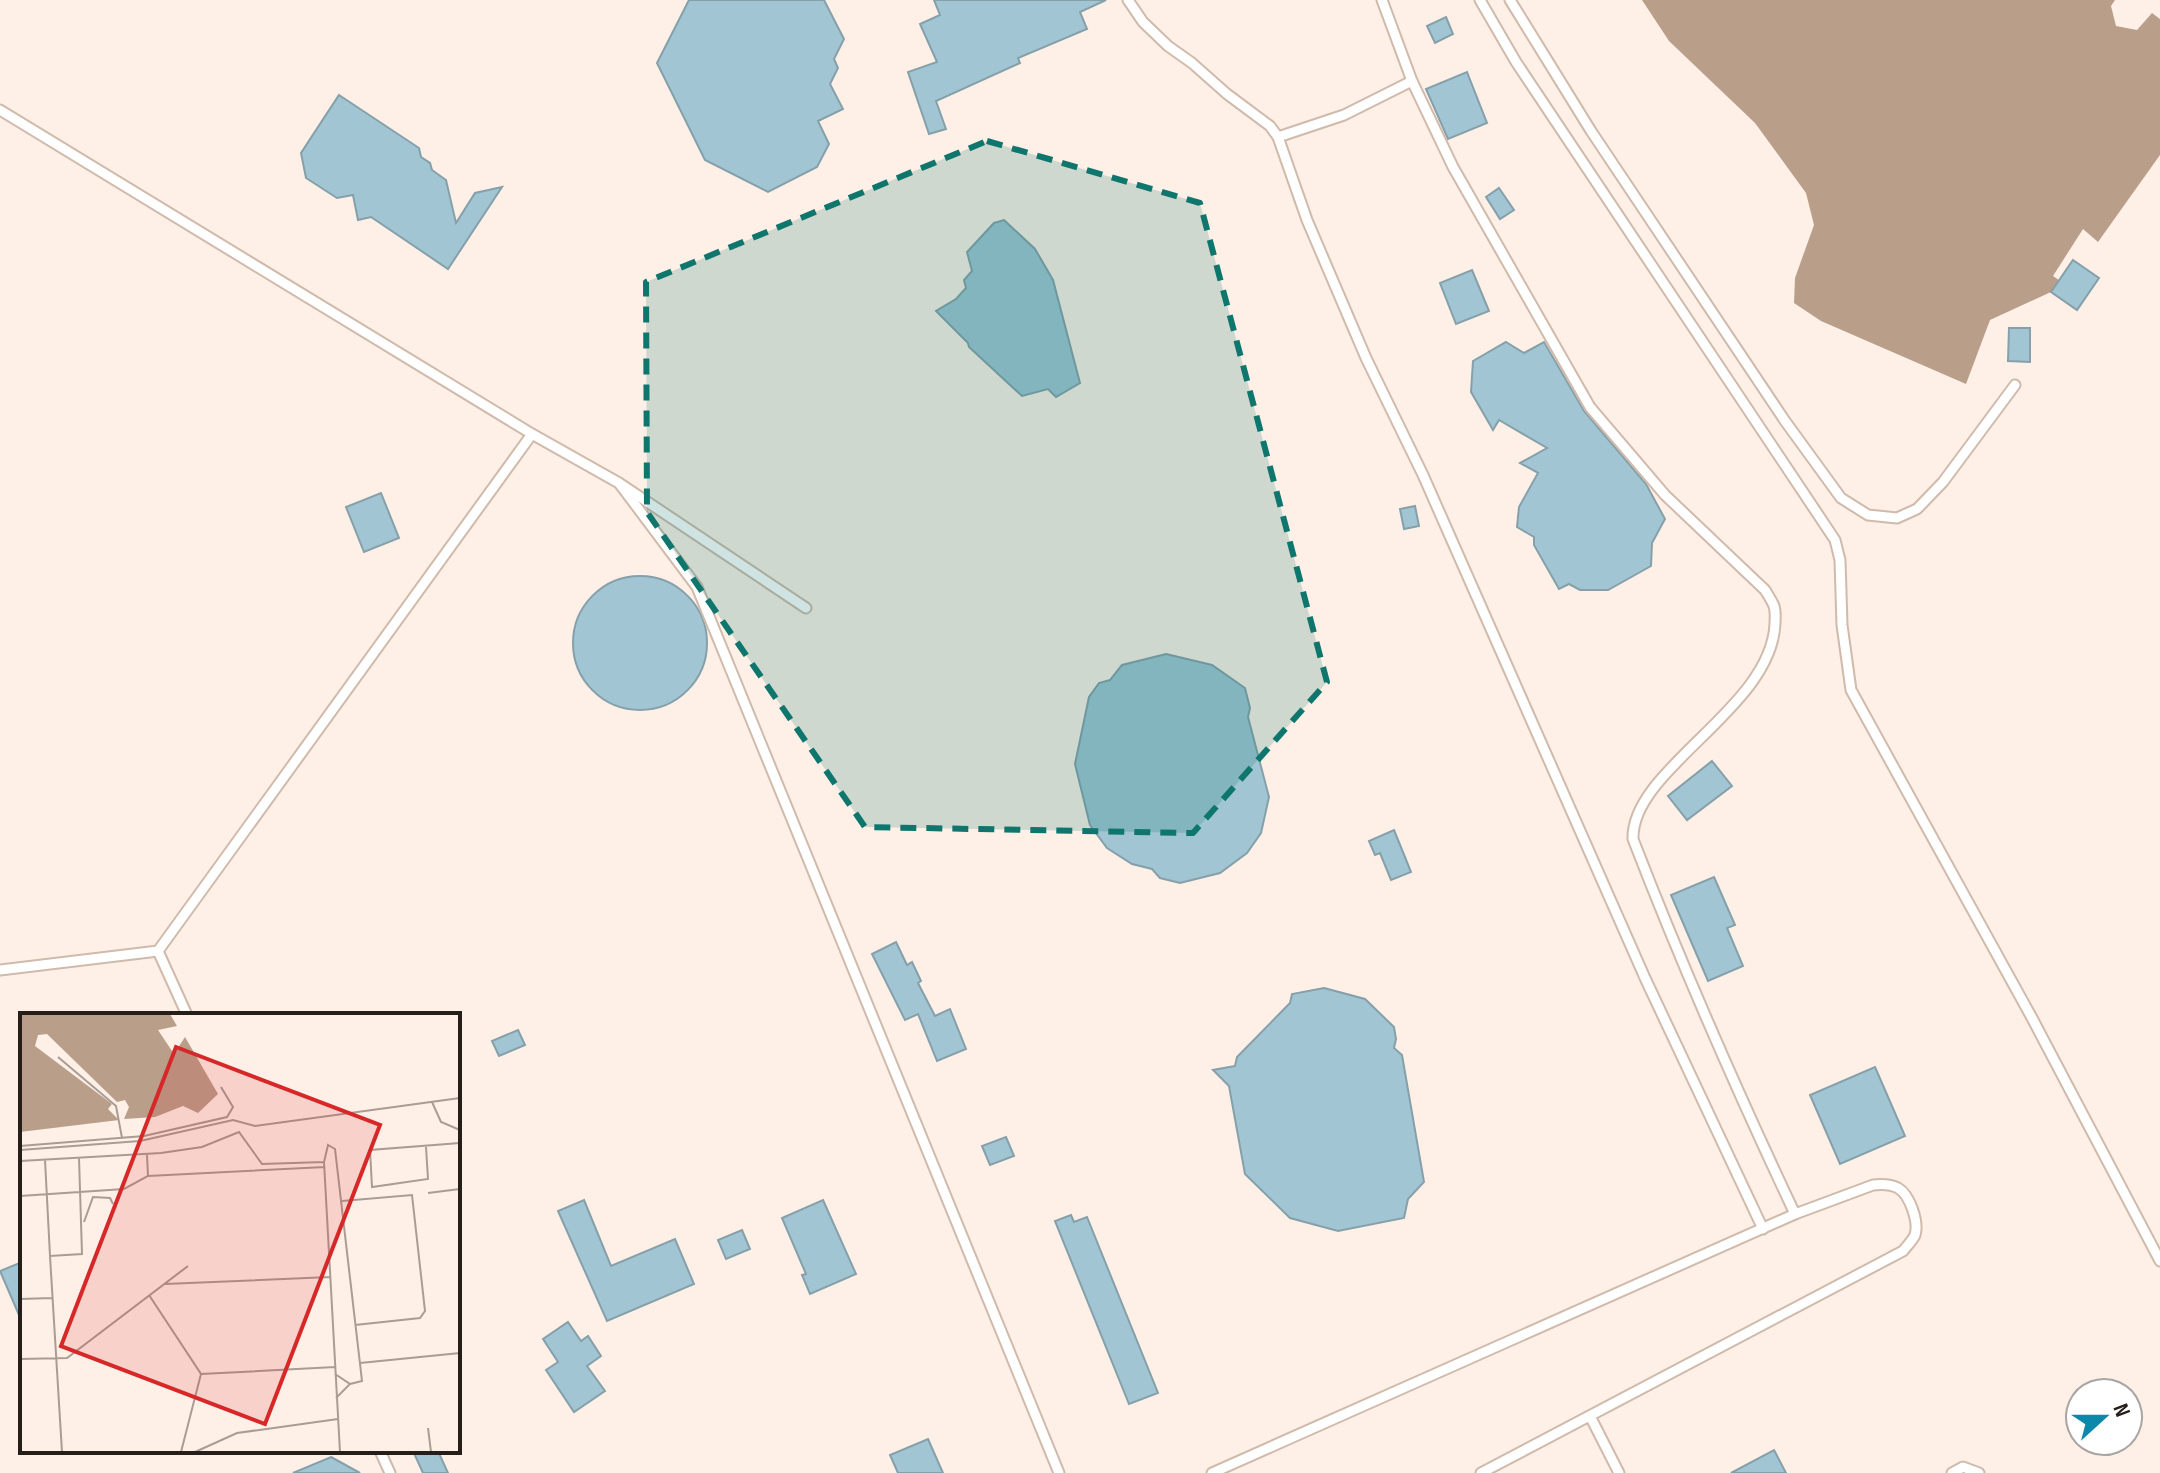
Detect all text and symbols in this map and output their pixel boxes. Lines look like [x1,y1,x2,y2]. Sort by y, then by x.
inset map [20,1013,460,1453]
north arrow [2064,1377,2144,1457]
text: N [2107,1400,2136,1421]

